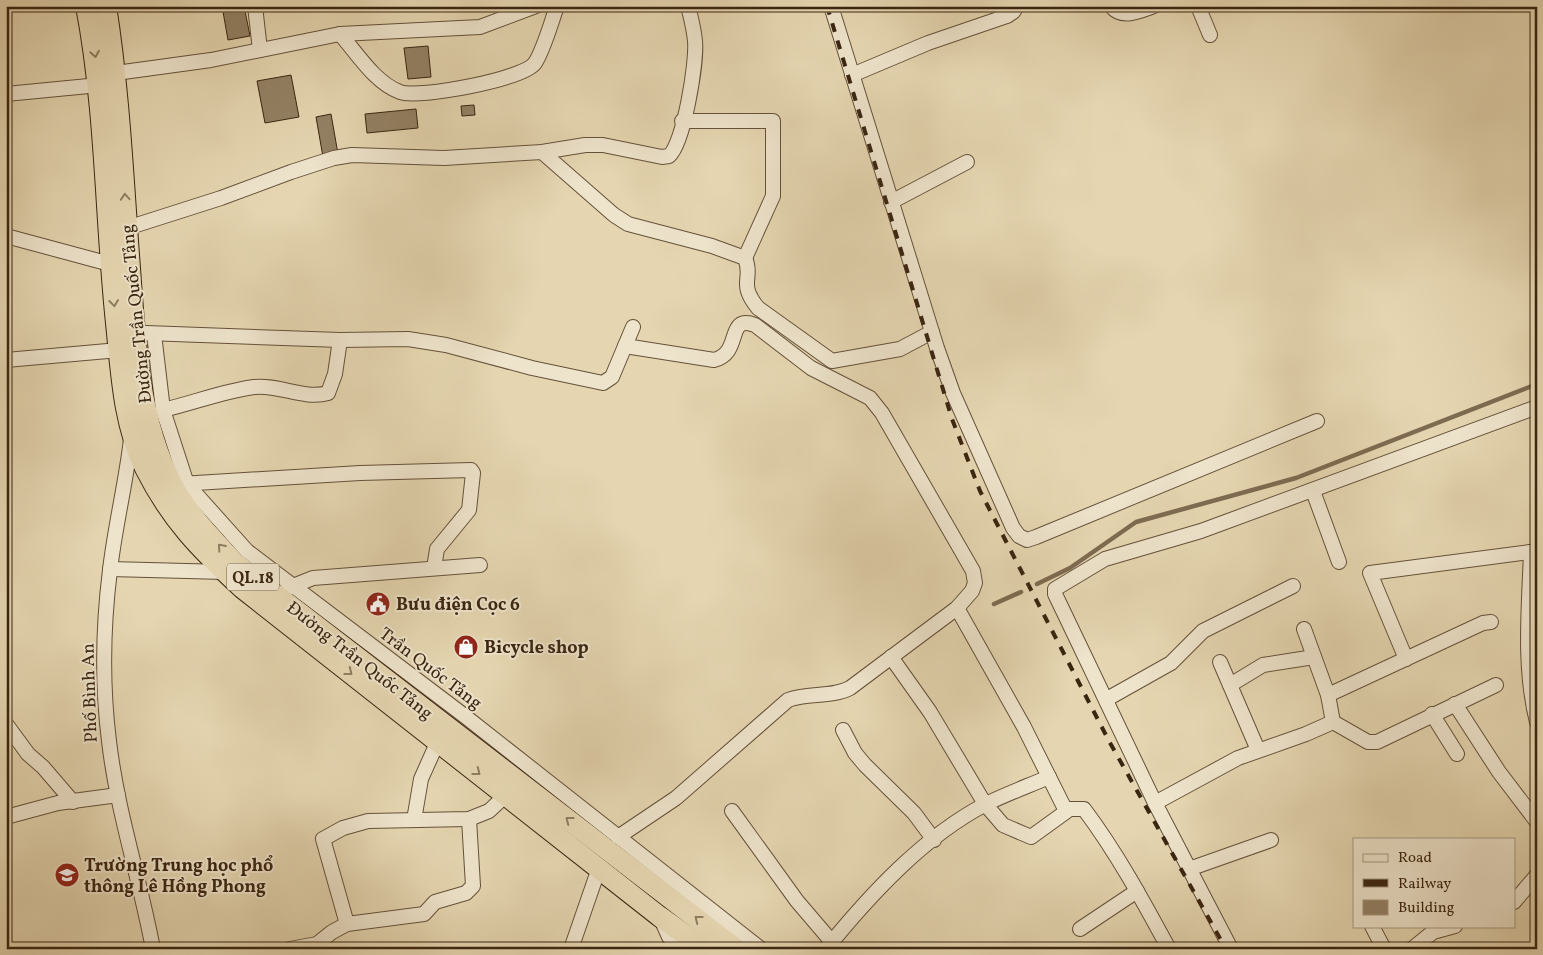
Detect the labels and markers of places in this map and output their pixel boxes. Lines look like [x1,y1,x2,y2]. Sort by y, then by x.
public building icon: Bưu điện Cọc 6 [365,591,391,617]
place label: Bưu điện Cọc 6 [396,593,520,618]
shop icon: Bicycle shop [453,634,479,660]
place label: Bicycle shop [484,636,589,661]
place label: Trường Trung học phổ thông Lê Hồng Phong [84,854,273,900]
school or university icon: Trường Trung học phổ thông Lê Hồng Phong [54,862,80,888]

